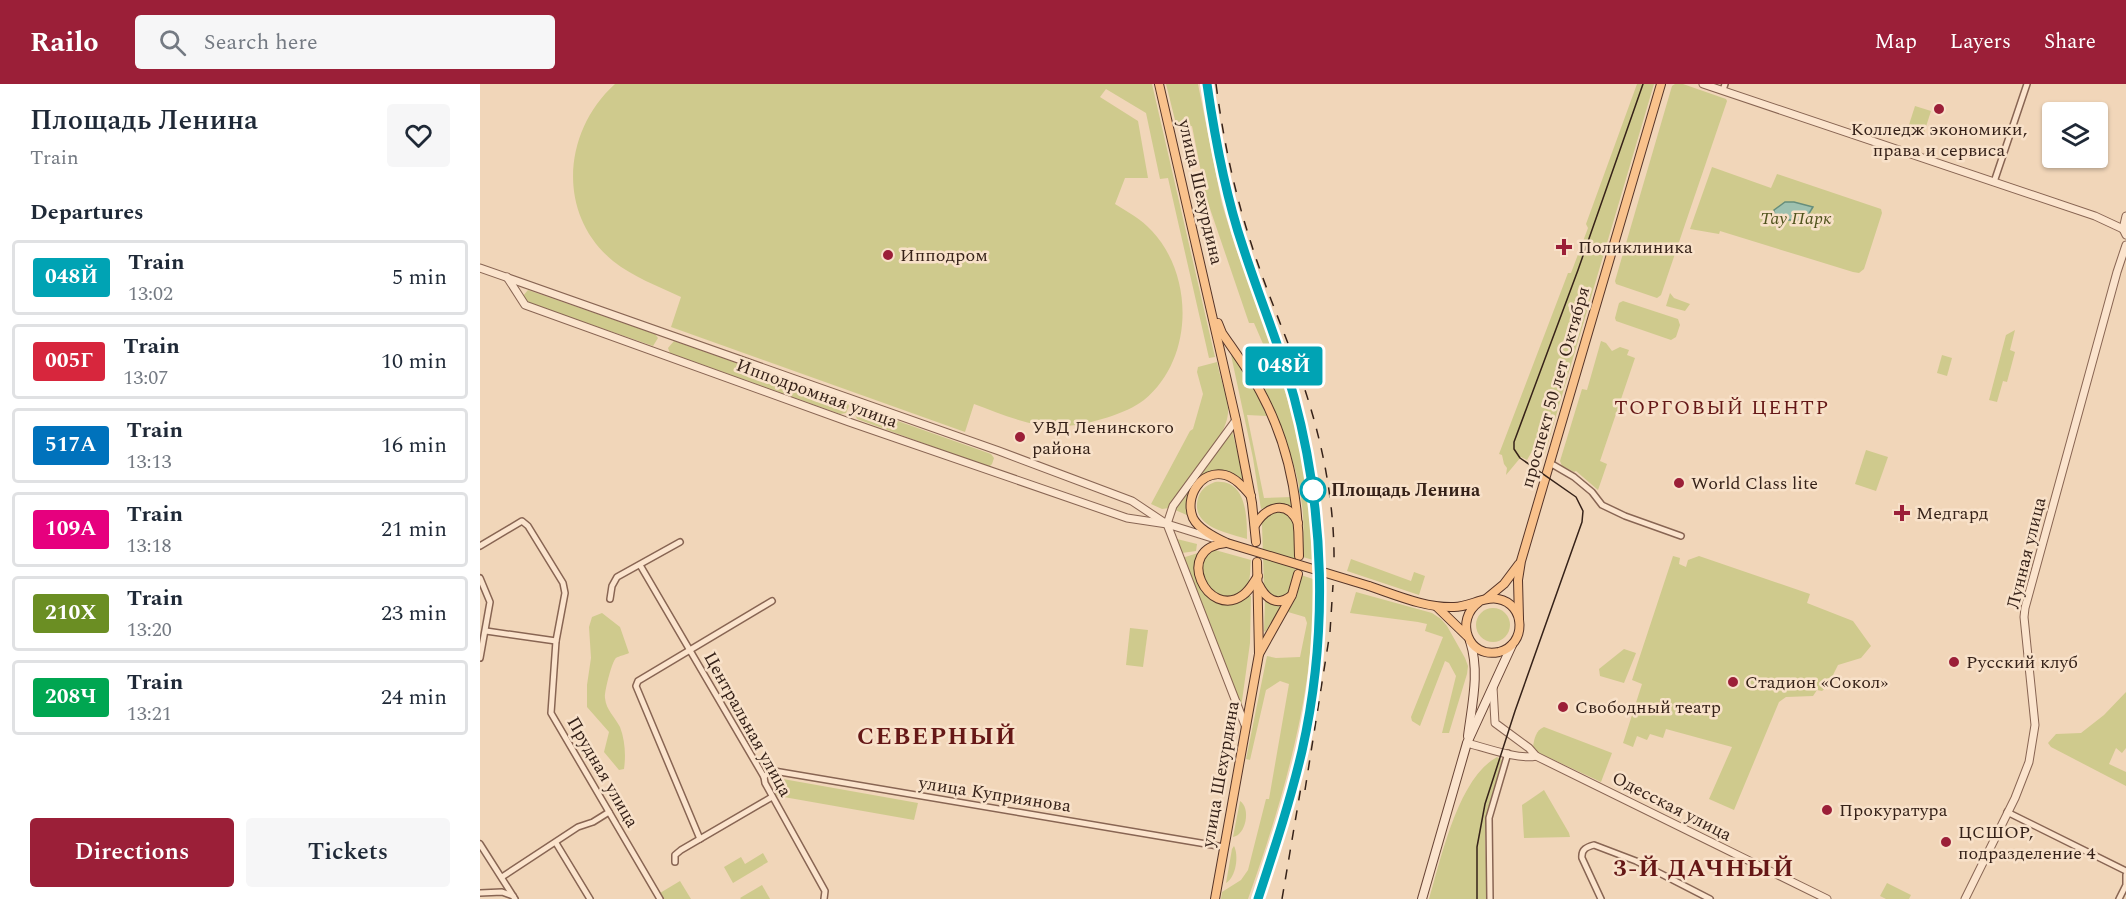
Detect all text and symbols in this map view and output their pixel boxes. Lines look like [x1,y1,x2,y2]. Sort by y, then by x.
search box [135,15,555,69]
text: Railo [30,21,99,64]
icon: search [156,26,189,59]
text: Search here [204,26,318,59]
text: Map [1875,26,1917,58]
text: Layers [1950,26,2011,58]
text: Share [2044,26,2096,58]
text: Площадь Ленина [30,99,258,142]
marker: Колледж экономики, права и сервиса [1932,102,1946,116]
map controls [2042,102,2108,168]
button: layers [2042,102,2108,168]
button: heart [387,104,450,167]
street label: улица Шехурдина [1170,116,1230,268]
place label: Колледж экономики, права и сервиса [1851,116,2027,164]
text: Train [30,143,79,173]
text: Departures [30,196,144,229]
park label: Тау Парк [1760,205,1832,232]
place label: Поликлиника [1578,234,1693,261]
marker: Поликлиника [1555,238,1573,256]
place label: Ипподром [900,242,988,269]
text: Train [128,246,185,279]
marker: Ипподром [881,248,895,262]
text: 048Й [45,261,98,293]
text: 5 min [392,261,447,294]
text: 13:02 [128,279,173,309]
street label: проспект 50 лет Октября [1514,283,1597,491]
text: Train [123,330,180,363]
text: 005Г [45,345,93,377]
text: 10 min [381,345,447,378]
line badge: 048Й [1242,346,1326,386]
text: 048Й [1257,350,1311,382]
street label: Ипподромная улица [732,352,901,435]
text: 13:07 [123,363,168,393]
district label: ТОРГОВЫЙ ЦЕНТР [1614,393,1830,423]
text: Train [127,414,183,447]
place label: УВД Ленинского района [1032,414,1174,462]
text: 517А [45,429,97,461]
text: 16 min [381,429,447,462]
marker: УВД Ленинского района [1013,430,1027,444]
text: 13:13 [127,447,172,477]
place label: World Class lite [1691,470,1818,497]
marker: World Class lite [1672,476,1686,490]
marker: Площадь Ленина [1300,477,1326,503]
place label: Площадь Ленина [1331,477,1481,504]
street label: Лунная улица [2000,494,2053,612]
text: Train [127,498,183,531]
place label: Медгард [1916,500,1989,527]
marker: Медгард [1893,504,1911,522]
text: 109А [45,513,97,545]
text: 21 min [381,513,447,546]
text: 13:18 [127,531,172,561]
text: Train [127,582,183,615]
text: 210Х [45,597,97,629]
text: 23 min [381,597,447,630]
text: 13:20 [127,615,172,645]
street label: Центральная улица [696,647,799,802]
place label: Русский клуб [1966,649,2078,676]
marker: Русский клуб [1947,655,1961,669]
text: Train [127,666,183,699]
place label: Стадион «Сокол» [1745,669,1889,696]
marker: Стадион «Сокол» [1726,675,1740,689]
text: 208Ч [45,681,97,713]
text: 24 min [381,681,447,714]
place label: Свободный театр [1575,694,1721,721]
street label: улица Шехурдина [1194,698,1247,850]
text: 13:21 [127,699,172,729]
marker: Свободный театр [1556,700,1570,714]
street label: Прудная улица [560,712,646,833]
district label: СЕВЕРНЫЙ [857,719,1017,755]
street label: Одесская улица [1607,765,1737,848]
street label: улица Куприянова [916,769,1073,820]
place label: Прокуратура [1839,797,1948,824]
marker: Прокуратура [1820,803,1834,817]
button: Directions [30,818,234,887]
button: Tickets [246,818,450,887]
place label: ЦСШОР, подразделение 4 [1958,819,2095,867]
marker: ЦСШОР, подразделение 4 [1939,835,1953,849]
district label: 3-Й ДАЧНЫЙ [1613,851,1795,887]

